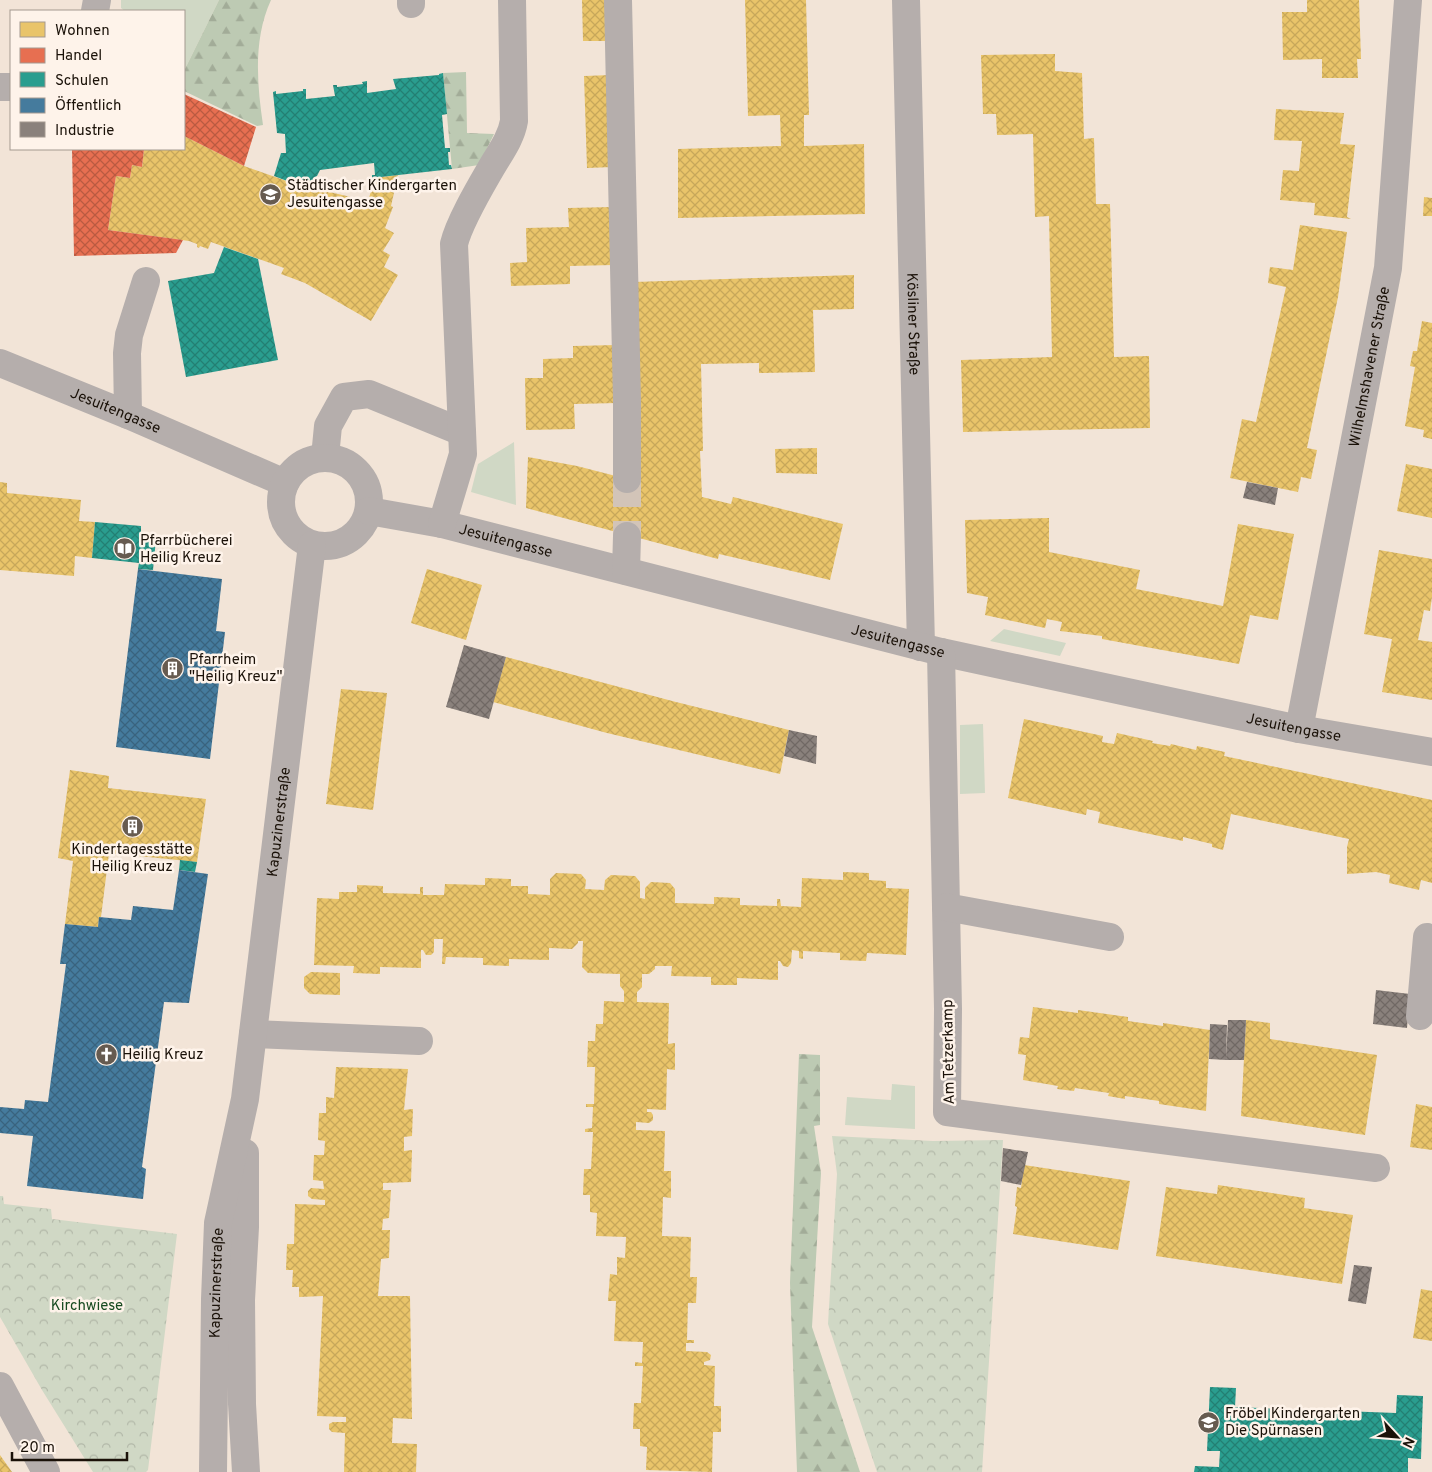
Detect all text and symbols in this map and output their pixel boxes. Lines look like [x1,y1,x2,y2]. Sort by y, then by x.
legend [10,10,185,150]
text: Wohnen [55,22,110,41]
text: Handel [55,47,102,66]
text: Schulen [55,72,109,91]
text: Öffentlich [55,96,122,116]
text: Industrie [55,122,114,141]
place label: Städtischer Kindergarten Jesuitengasse [287,177,457,213]
school or university icon: Städtischer Kindergarten Jesuitengasse [259,182,283,206]
street label: Kösliner Straße [901,272,923,375]
street label: Wilhelmshavener Straße [1346,285,1395,449]
street label: Jesuitengasse [67,385,163,439]
street label: Jesuitengasse [456,521,554,563]
place label: Pfarrbücherei Heilig Kreuz [140,532,233,568]
library icon: Pfarrbücherei Heilig Kreuz [112,537,136,561]
street label: Jesuitengasse [849,621,947,664]
place label: Pfarrheim "Heilig Kreuz" [189,651,283,687]
building icon: Pfarrheim "Heilig Kreuz" [161,656,185,680]
street label: Jesuitengasse [1244,710,1342,747]
street label: Kapuzinerstraße [264,766,296,878]
building icon: Kindertagesstätte Heilig Kreuz [120,814,144,838]
place label: Kindertagesstätte Heilig Kreuz [71,841,193,877]
street label: Am Tetzerkamp [939,999,960,1105]
church icon: Heilig Kreuz [94,1042,118,1066]
place label: Heilig Kreuz [122,1046,204,1065]
street label: Kapuzinerstraße [207,1228,229,1338]
park label: Kirchwiese [51,1297,123,1316]
place label: Fröbel Kindergarten Die Spürnasen [1225,1405,1360,1441]
school or university icon: Fröbel Kindergarten Die Spürnasen [1197,1410,1221,1434]
north arrow [1372,1412,1422,1462]
scale bar [12,1430,128,1462]
text: N [1397,1434,1417,1450]
text: 20 m [20,1439,55,1458]

